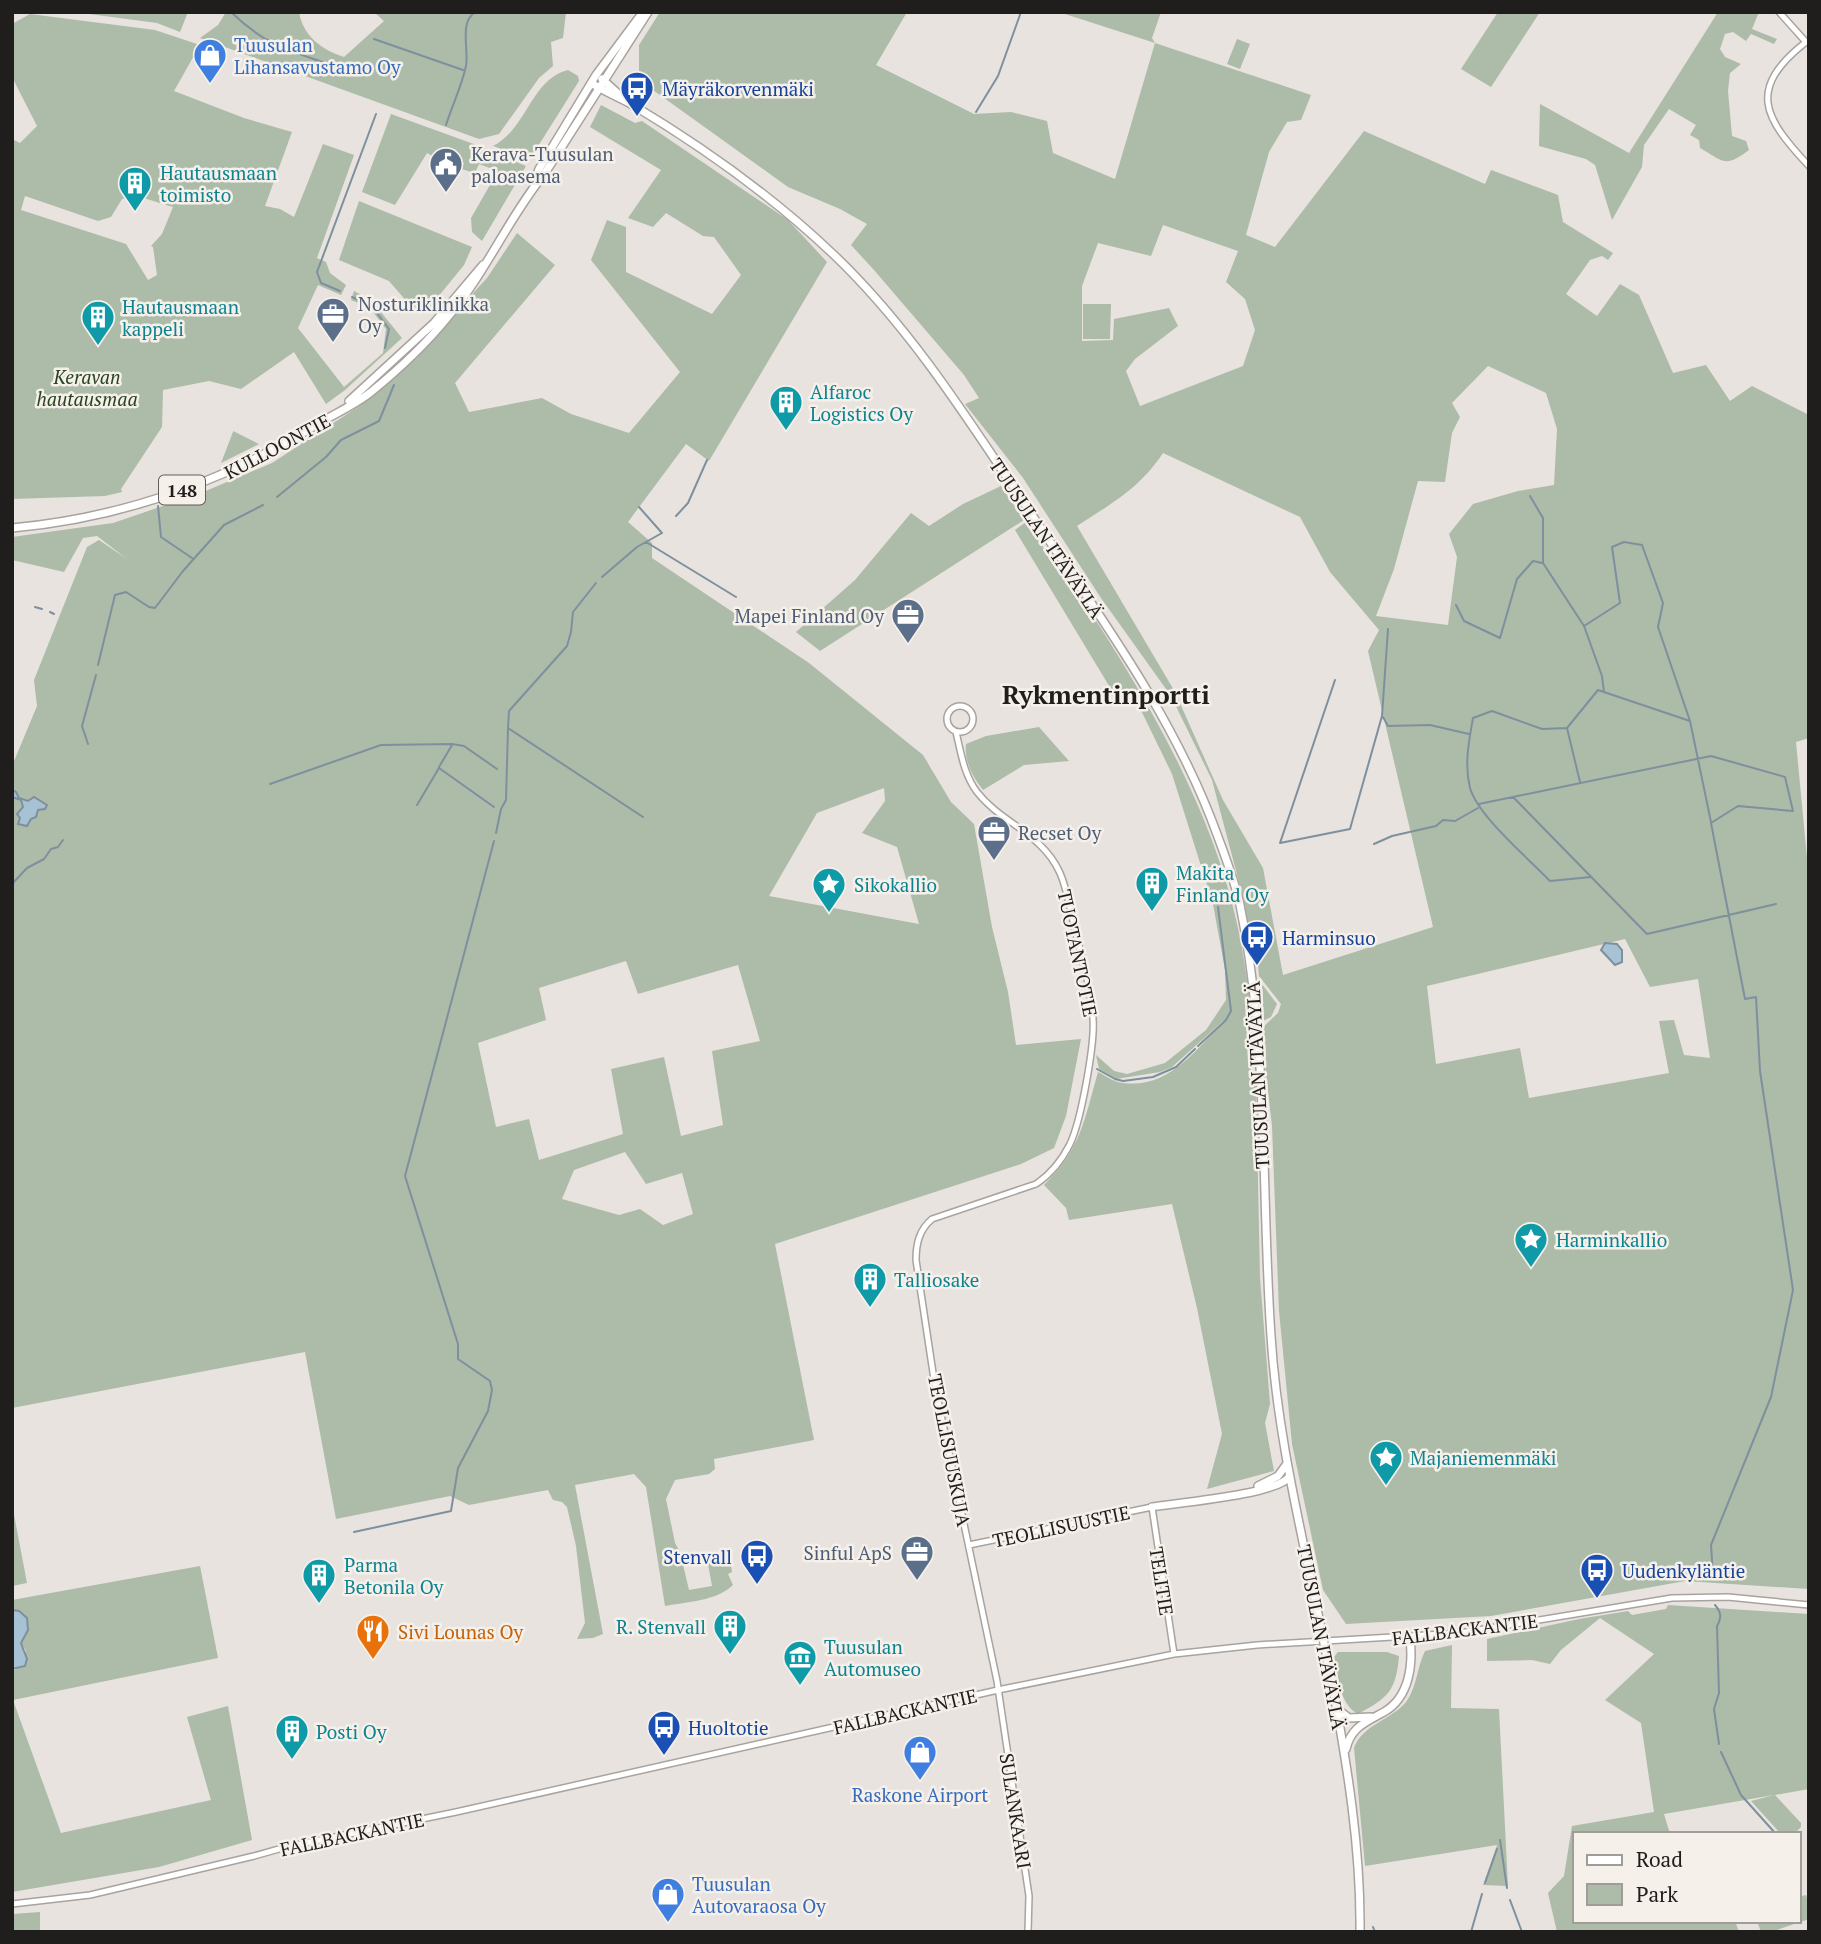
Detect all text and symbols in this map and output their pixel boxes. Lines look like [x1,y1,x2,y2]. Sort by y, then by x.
place label: Tuusulan Lihansavustamo Oy [234,32,401,79]
shop icon: Tuusulan Lihansavustamo Oy [191,36,229,85]
bus stop icon: Mäyräkorvenmäki [618,69,656,118]
place label: Mäyräkorvenmäki [662,76,814,101]
place label: Kerava-Tuusulan paloasema [471,141,614,188]
public building icon: Kerava-Tuusulan paloasema [427,145,465,194]
place label: Hautausmaan toimisto [160,160,277,207]
building icon: Hautausmaan toimisto [116,164,154,213]
place label: Nosturiklinikka Oy [358,291,489,338]
place label: Hautausmaan kappeli [122,294,239,341]
office icon: Nosturiklinikka Oy [314,295,352,344]
building icon: Hautausmaan kappeli [79,298,117,347]
park label: Keravan hautausmaa [36,364,138,411]
place label: Alfaroc Logistics Oy [810,379,913,426]
building icon: Alfaroc Logistics Oy [767,383,805,432]
street label: KULLOONTIE [219,408,335,484]
street label: TUUSULAN ITÄVÄYLÄ [984,453,1110,623]
road number: 148 [159,476,205,504]
office icon: Mapei Finland Oy [889,596,927,645]
place label: Mapei Finland Oy [735,603,884,628]
district label: Rykmentinportti [1002,677,1210,711]
office icon: Recset Oy [975,813,1013,862]
place label: Recset Oy [1018,820,1102,845]
place label: Makita Finland Oy [1176,860,1269,907]
building icon: Makita Finland Oy [1133,864,1171,913]
place icon: Sikokallio [810,865,848,914]
place label: Sikokallio [854,872,937,897]
street label: TUOTANTOTIE [1052,887,1104,1019]
bus stop icon: Harminsuo [1238,918,1276,967]
place label: Harminsuo [1282,925,1376,950]
street label: TUUSULAN ITÄVÄYLÄ [1240,980,1274,1170]
place icon: Harminkallio [1512,1220,1550,1269]
place label: Harminkallio [1556,1227,1667,1252]
building icon: Talliosake [851,1260,889,1309]
place label: Talliosake [894,1267,979,1292]
street label: TEOLLISUUSKUJA [923,1372,977,1528]
place icon: Majaniemenmäki [1367,1438,1405,1487]
place label: Majaniemenmäki [1410,1445,1556,1470]
street label: TEOLLISUUSTIE [990,1499,1132,1553]
office icon: Sinful ApS [898,1533,936,1582]
bus stop icon: Stenvall [738,1537,776,1586]
place label: Sinful ApS [804,1540,892,1565]
street label: TUUSULAN ITÄVÄYLÄ [1292,1542,1352,1732]
place label: Stenvall [663,1544,732,1569]
street label: TELITIE [1144,1545,1180,1617]
bus stop icon: Uudenkyläntie [1578,1551,1616,1600]
place label: Parma Betonila Oy [344,1552,444,1599]
building icon: Parma Betonila Oy [300,1556,338,1605]
place label: Uudenkyläntie [1622,1558,1745,1583]
building icon: R. Stenvall [711,1607,749,1656]
street label: FALLBACKANTIE [1391,1608,1539,1650]
restaurant icon: Sivi Lounas Oy [354,1612,392,1661]
place label: R. Stenvall [616,1614,706,1639]
place label: Sivi Lounas Oy [398,1619,524,1644]
place label: Tuusulan Automuseo [824,1634,921,1681]
museum icon: Tuusulan Automuseo [781,1638,819,1687]
street label: FALLBACKANTIE [831,1682,979,1740]
bus stop icon: Huoltotie [645,1708,683,1757]
building icon: Posti Oy [273,1712,311,1761]
place label: Huoltotie [688,1715,769,1740]
place label: Posti Oy [316,1719,387,1744]
shop icon: Raskone Airport [901,1733,939,1782]
street label: SULANKAARI [995,1751,1037,1871]
place label: Raskone Airport [852,1782,988,1807]
street label: FALLBACKANTIE [278,1807,426,1861]
legend [1573,1832,1800,1923]
text: Road [1636,1845,1683,1873]
place label: Tuusulan Autovaraosa Oy [692,1871,826,1918]
shop icon: Tuusulan Autovaraosa Oy [649,1875,687,1924]
text: Park [1636,1880,1678,1908]

